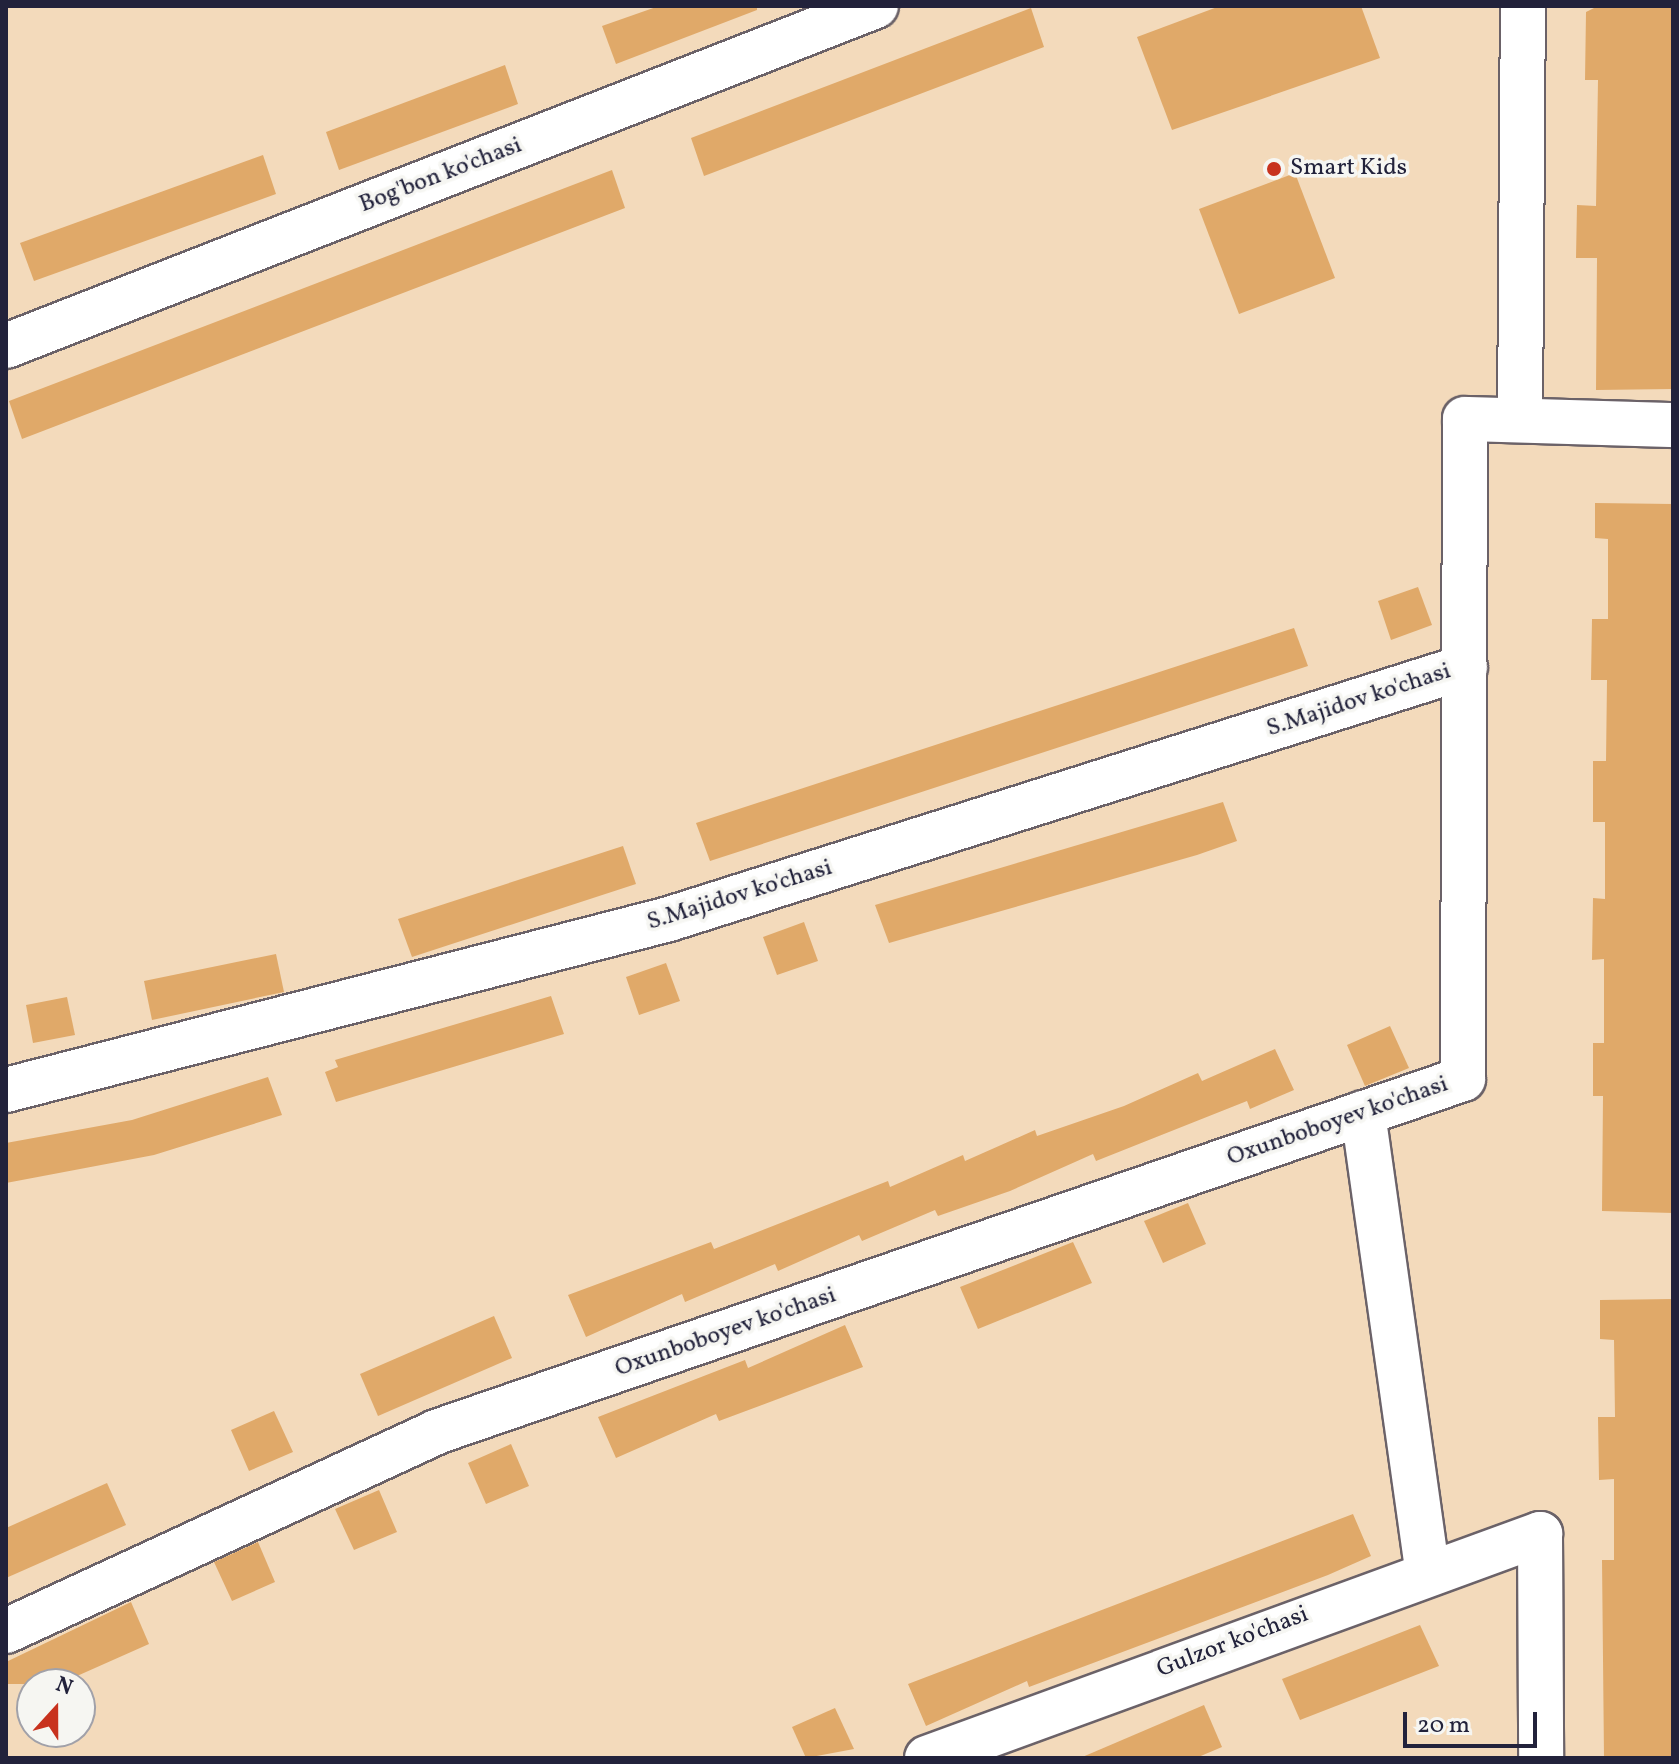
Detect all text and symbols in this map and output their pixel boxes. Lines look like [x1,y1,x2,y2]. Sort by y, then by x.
street label: Bog'bon ko'chasi [356,132,526,220]
place label: Smart Kids [1290,155,1407,183]
marker: Smart Kids [1265,160,1283,178]
street label: S.Majidov ko'chasi [1263,658,1455,744]
street label: S.Majidov ko'chasi [644,854,836,938]
street label: Oxunboboyev ko'chasi [1223,1071,1453,1173]
street label: Oxunboboyev ko'chasi [611,1282,841,1384]
street label: Gulzor ko'chasi [1153,1601,1313,1685]
north arrow [16,1668,96,1748]
text: N [51,1670,77,1704]
scale bar [1407,1696,1541,1746]
text: 20 m [1417,1709,1470,1743]

